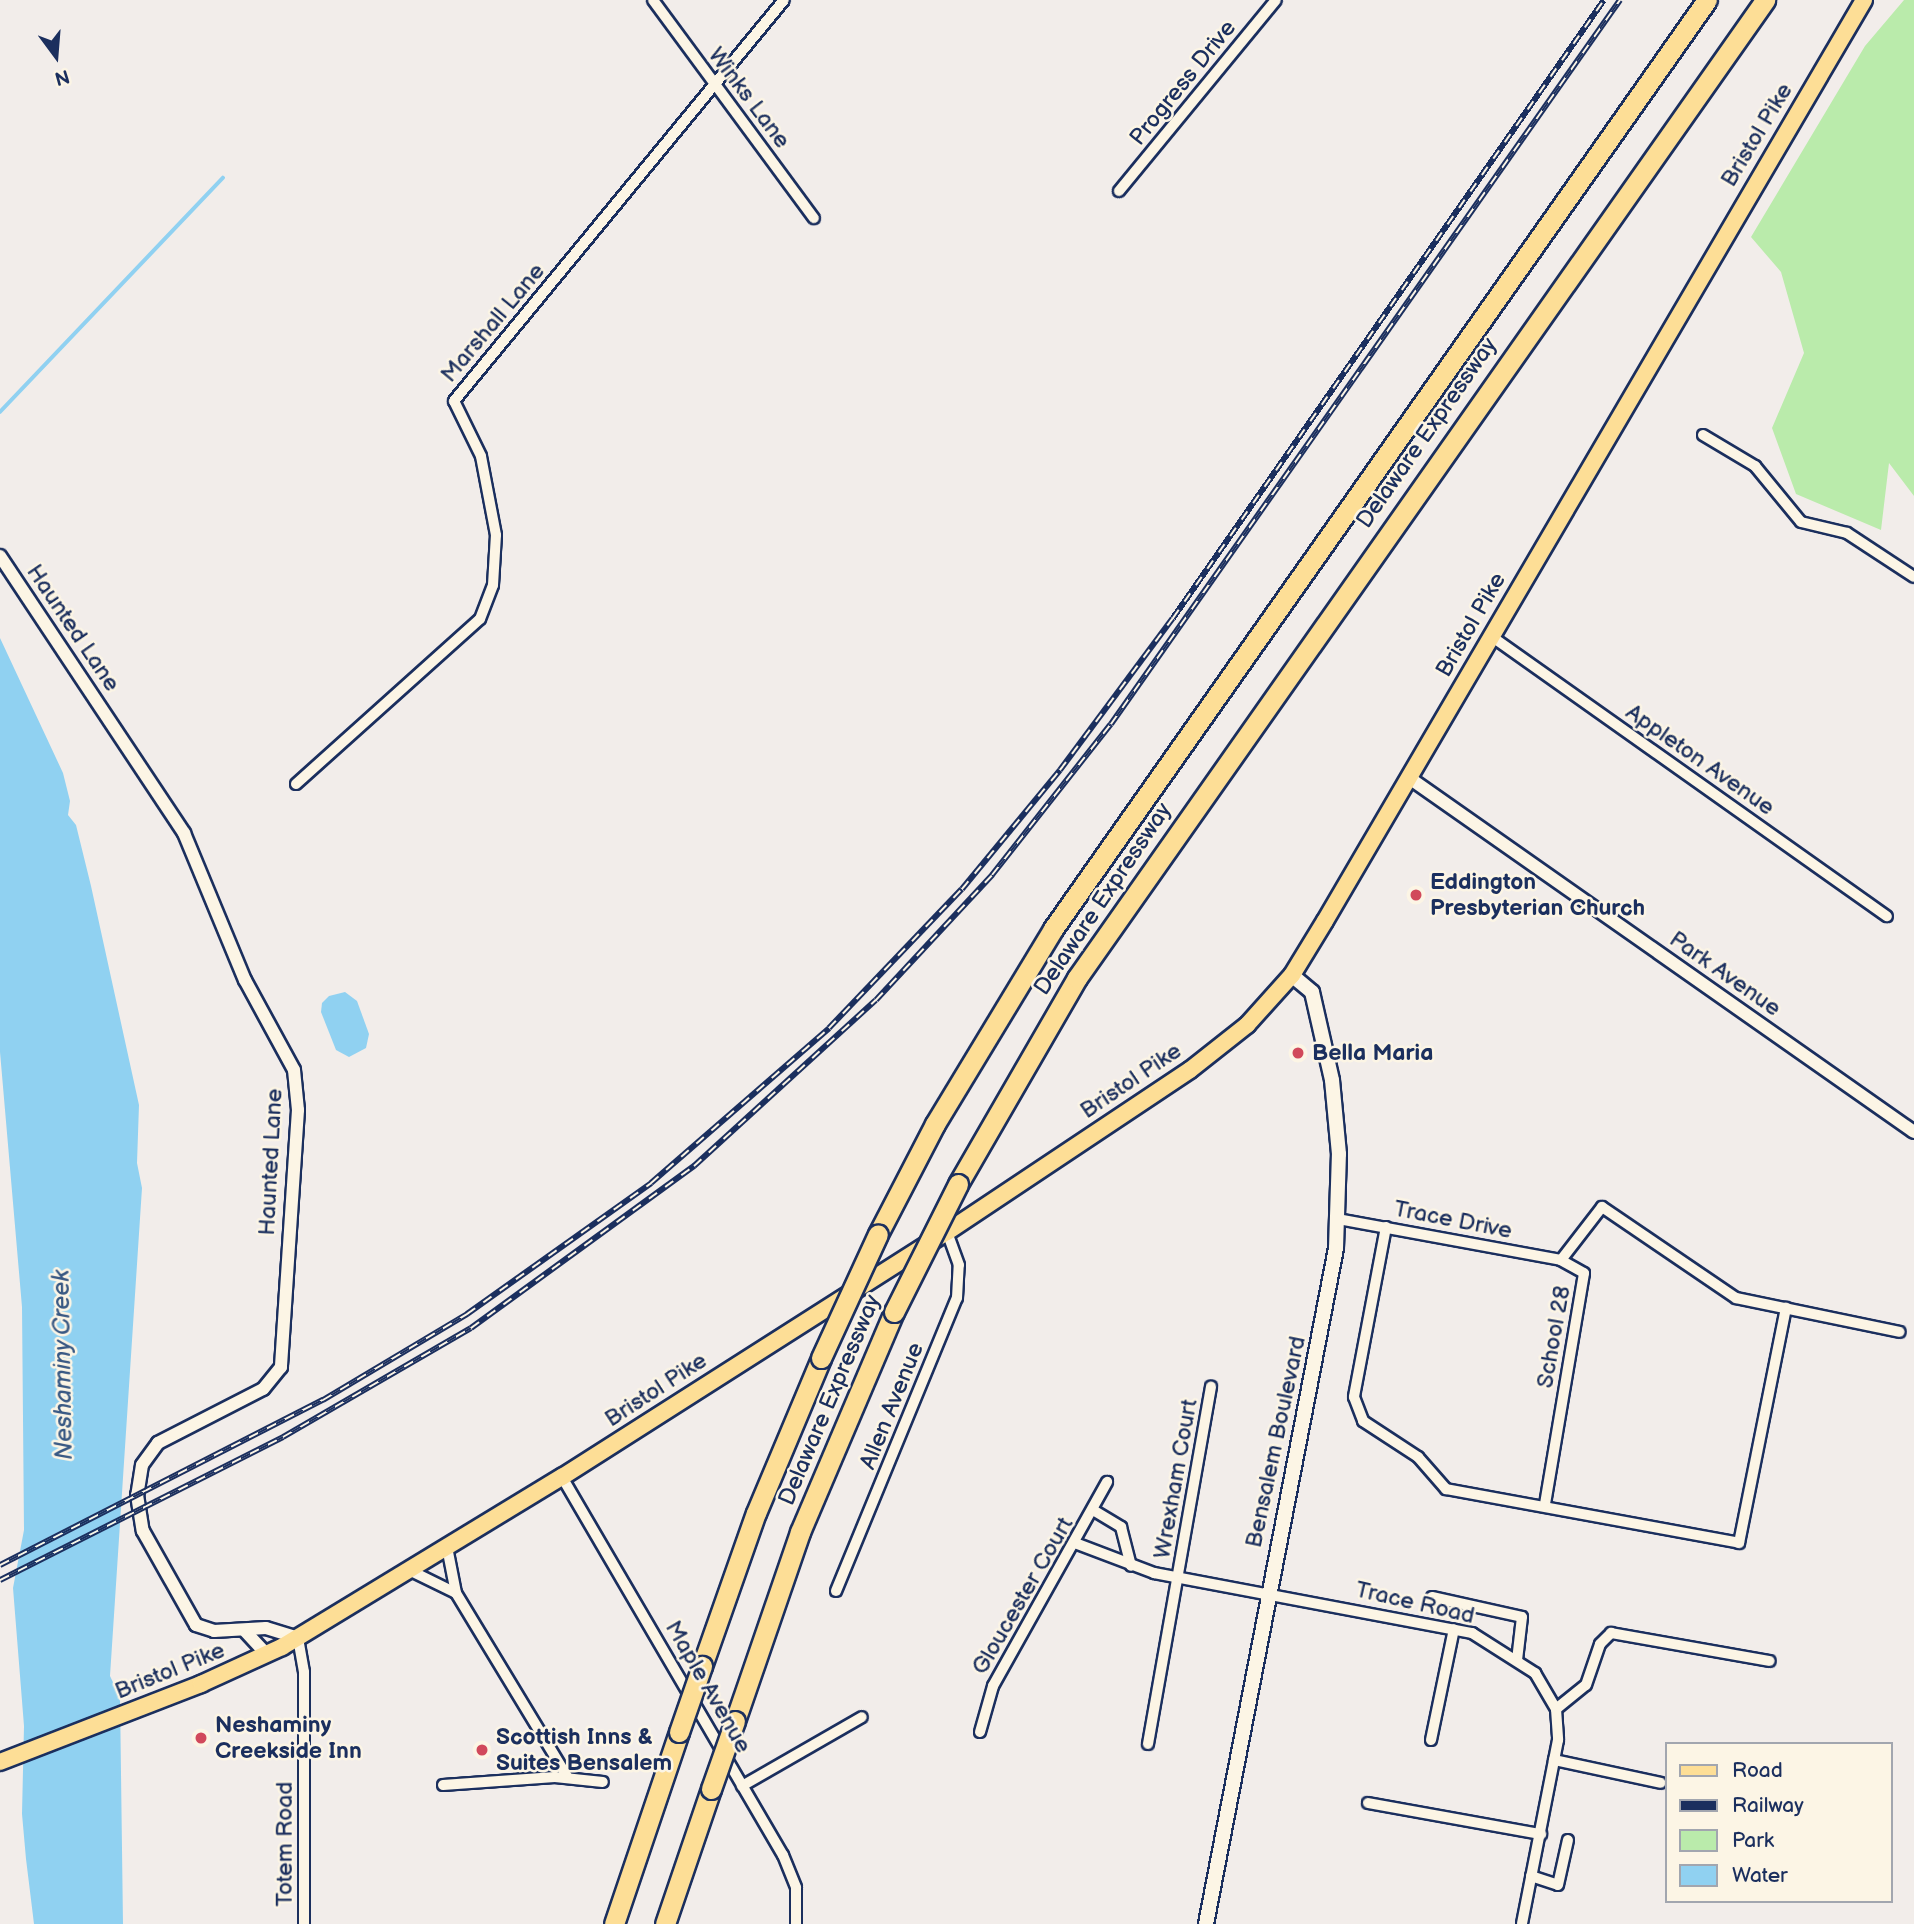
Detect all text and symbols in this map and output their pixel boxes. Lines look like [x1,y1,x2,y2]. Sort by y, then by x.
street label: Progress Drive [1124,15,1242,151]
north arrow [21,21,91,91]
street label: Winks Lane [702,42,796,154]
text: N [52,64,72,90]
street label: Bristol Pike [1715,78,1799,192]
street label: Marshall Lane [435,258,551,388]
street label: Delaware Expressway [1351,332,1503,534]
street label: Haunted Lane [20,559,126,697]
street label: Bristol Pike [1430,568,1512,682]
street label: Appleton Avenue [1620,698,1780,822]
street label: Delaware Expressway [1028,798,1178,1000]
place label: Eddington Presbyterian Church [1430,868,1645,922]
marker: Eddington Presbyterian Church [1408,887,1424,903]
street label: Park Avenue [1664,926,1786,1022]
street label: Bristol Pike [1075,1037,1187,1125]
place label: Bella Maria [1312,1039,1433,1067]
marker: Bella Maria [1290,1045,1306,1061]
street label: Haunted Lane [253,1088,289,1236]
street label: Trace Drive [1392,1195,1514,1245]
water label: Neshaminy Creek [47,1269,79,1461]
street label: School 28 [1531,1284,1577,1390]
street label: Delaware Expressway [773,1291,887,1509]
street label: Bensalem Boulevard [1240,1334,1312,1550]
street label: Allen Avenue [854,1339,930,1473]
street label: Bristol Pike [600,1347,712,1433]
street label: Wrexham Court [1148,1397,1204,1561]
street label: Gloucester Court [967,1512,1079,1680]
street label: Trace Road [1353,1576,1477,1630]
street label: Maple Avenue [659,1616,757,1758]
street label: Bristol Pike [111,1636,229,1706]
place label: Neshaminy Creekside Inn [215,1711,362,1765]
place label: Scottish Inns & Suites Bensalem [496,1723,672,1777]
marker: Neshaminy Creekside Inn [193,1730,209,1746]
marker: Scottish Inns & Suites Bensalem [474,1742,490,1758]
legend [1666,1742,1893,1903]
text: Road [1732,1758,1783,1783]
street label: Totem Road [271,1781,299,1907]
text: Railway [1732,1793,1804,1818]
text: Park [1732,1828,1774,1853]
text: Water [1732,1863,1788,1888]

